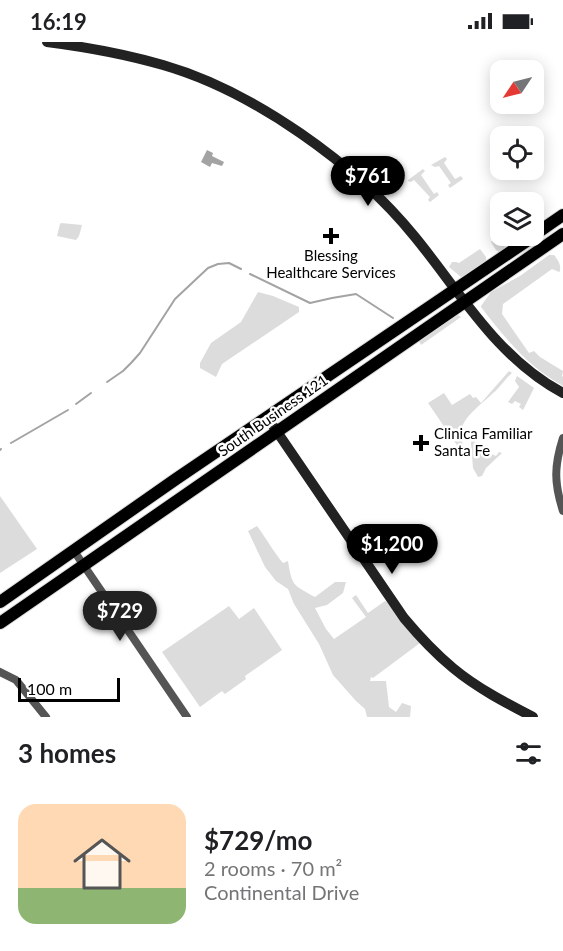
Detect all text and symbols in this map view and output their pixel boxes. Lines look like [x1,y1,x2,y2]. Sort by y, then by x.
text: 16:19 [30,8,87,35]
north arrow [490,60,544,114]
map controls [490,60,544,246]
button: locate [490,126,544,180]
pin: $761 [332,156,404,207]
text: $761 [345,163,391,187]
button: layers [490,192,544,246]
marker: Blessing Healthcare Services [322,227,340,245]
place label: Blessing Healthcare Services [266,246,396,281]
street label: South Business 121 [214,371,331,460]
place label: Clinica Familiar Santa Fe [434,424,533,459]
marker: Clinica Familiar Santa Fe [412,434,430,452]
pin: $1,200 [343,524,441,575]
text: $1,200 [361,531,423,555]
pin: $729 [84,591,156,642]
text: $729 [97,598,143,622]
scale bar [18,675,120,702]
text: 100 m [27,679,72,698]
text: 3 homes [18,737,116,769]
icon: filters [512,737,545,770]
text: $729/mo [204,824,312,856]
icon: home [66,828,138,900]
text: 2 rooms · 70 m² [204,856,342,880]
text: Continental Drive [204,880,359,904]

